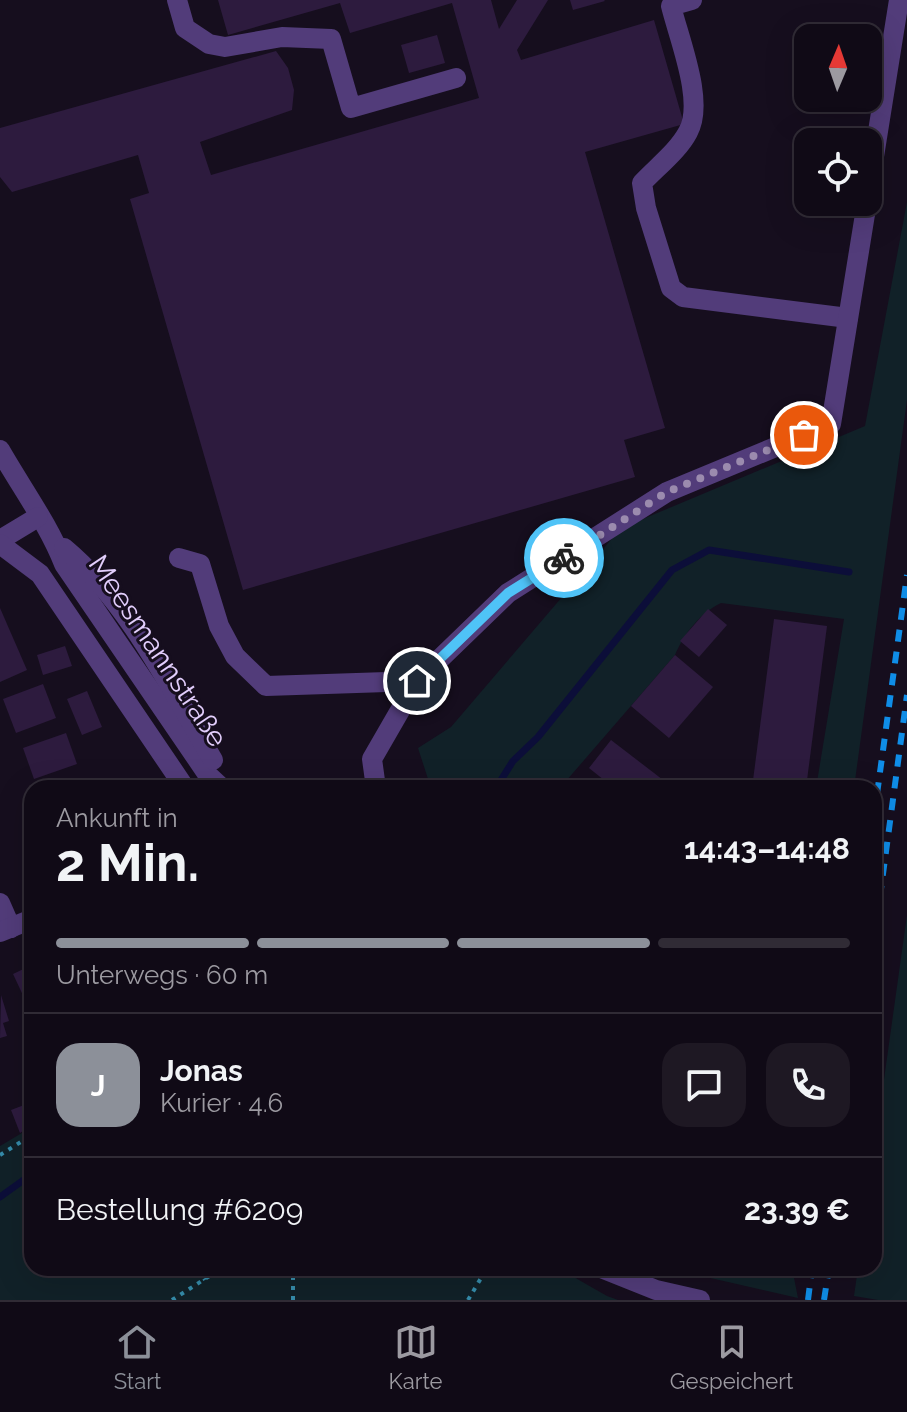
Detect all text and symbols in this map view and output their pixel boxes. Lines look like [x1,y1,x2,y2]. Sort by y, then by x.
north arrow [794,24,882,112]
map controls [794,24,882,216]
button: locate [794,128,882,216]
pin [770,401,838,469]
icon: bag [782,413,826,457]
courier [524,518,604,598]
icon: bike [542,536,586,580]
street label: Meesmannstraße [82,549,234,753]
pin [383,647,451,715]
icon: home [395,659,439,703]
text: Ankunft in [56,803,178,833]
text: 14:43–14:48 [684,831,850,866]
text: 2 Min. [56,832,199,893]
text: Unterwegs · 60 m [56,960,268,990]
button: chat [662,1043,746,1127]
button: phone [766,1043,850,1127]
text: Jonas [160,1053,243,1088]
text: J [91,1068,105,1103]
text: Kurier · 4.6 [160,1088,283,1118]
text: Bestellung #6209 [56,1192,303,1227]
text: 23.39 € [744,1192,850,1227]
tab: Start [114,1320,161,1394]
tab: Karte [389,1320,443,1394]
tab: Gespeichert [670,1320,793,1394]

